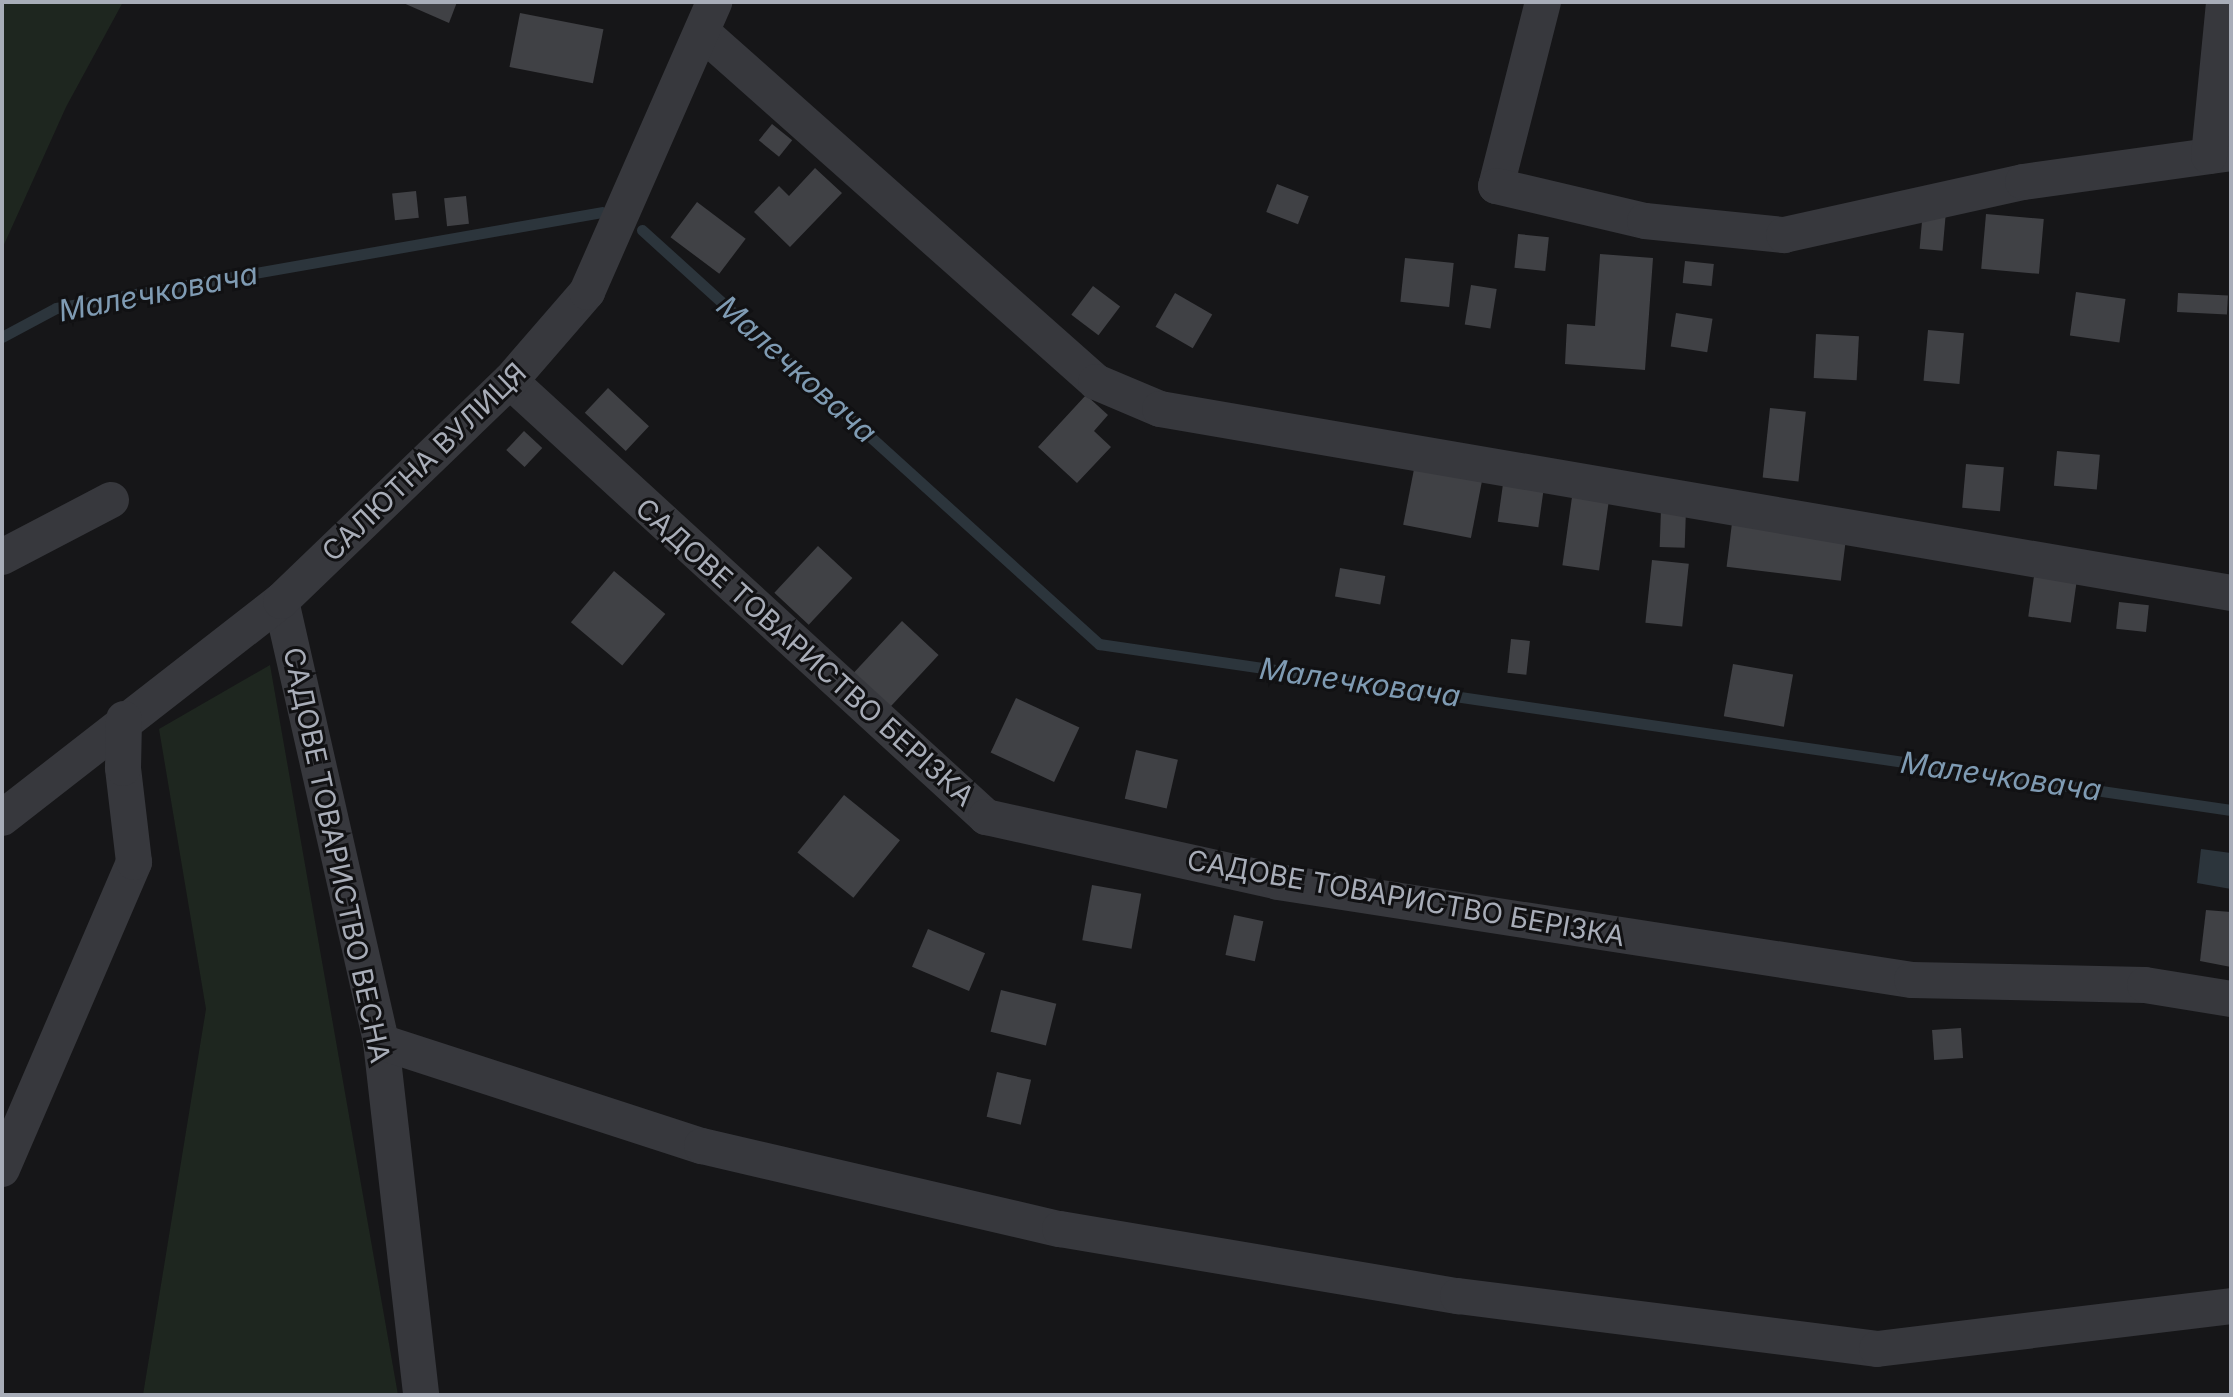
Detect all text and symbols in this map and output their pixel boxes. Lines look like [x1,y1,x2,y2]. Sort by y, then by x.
water label: Малечковача [55,255,261,329]
water label: Малечковача [710,288,884,450]
street label: САЛЮТНА ВУЛИЦЯ [315,356,533,568]
street label: САДОВЕ ТОВАРИСТВО БЕРІЗКА [629,491,981,813]
street label: САДОВЕ ТОВАРИСТВО ВЕСНА [277,644,397,1066]
water label: Малечковача [1257,650,1463,714]
water label: Малечковача [1898,744,2104,808]
street label: САДОВЕ ТОВАРИСТВО БЕРІЗКА [1185,843,1627,953]

